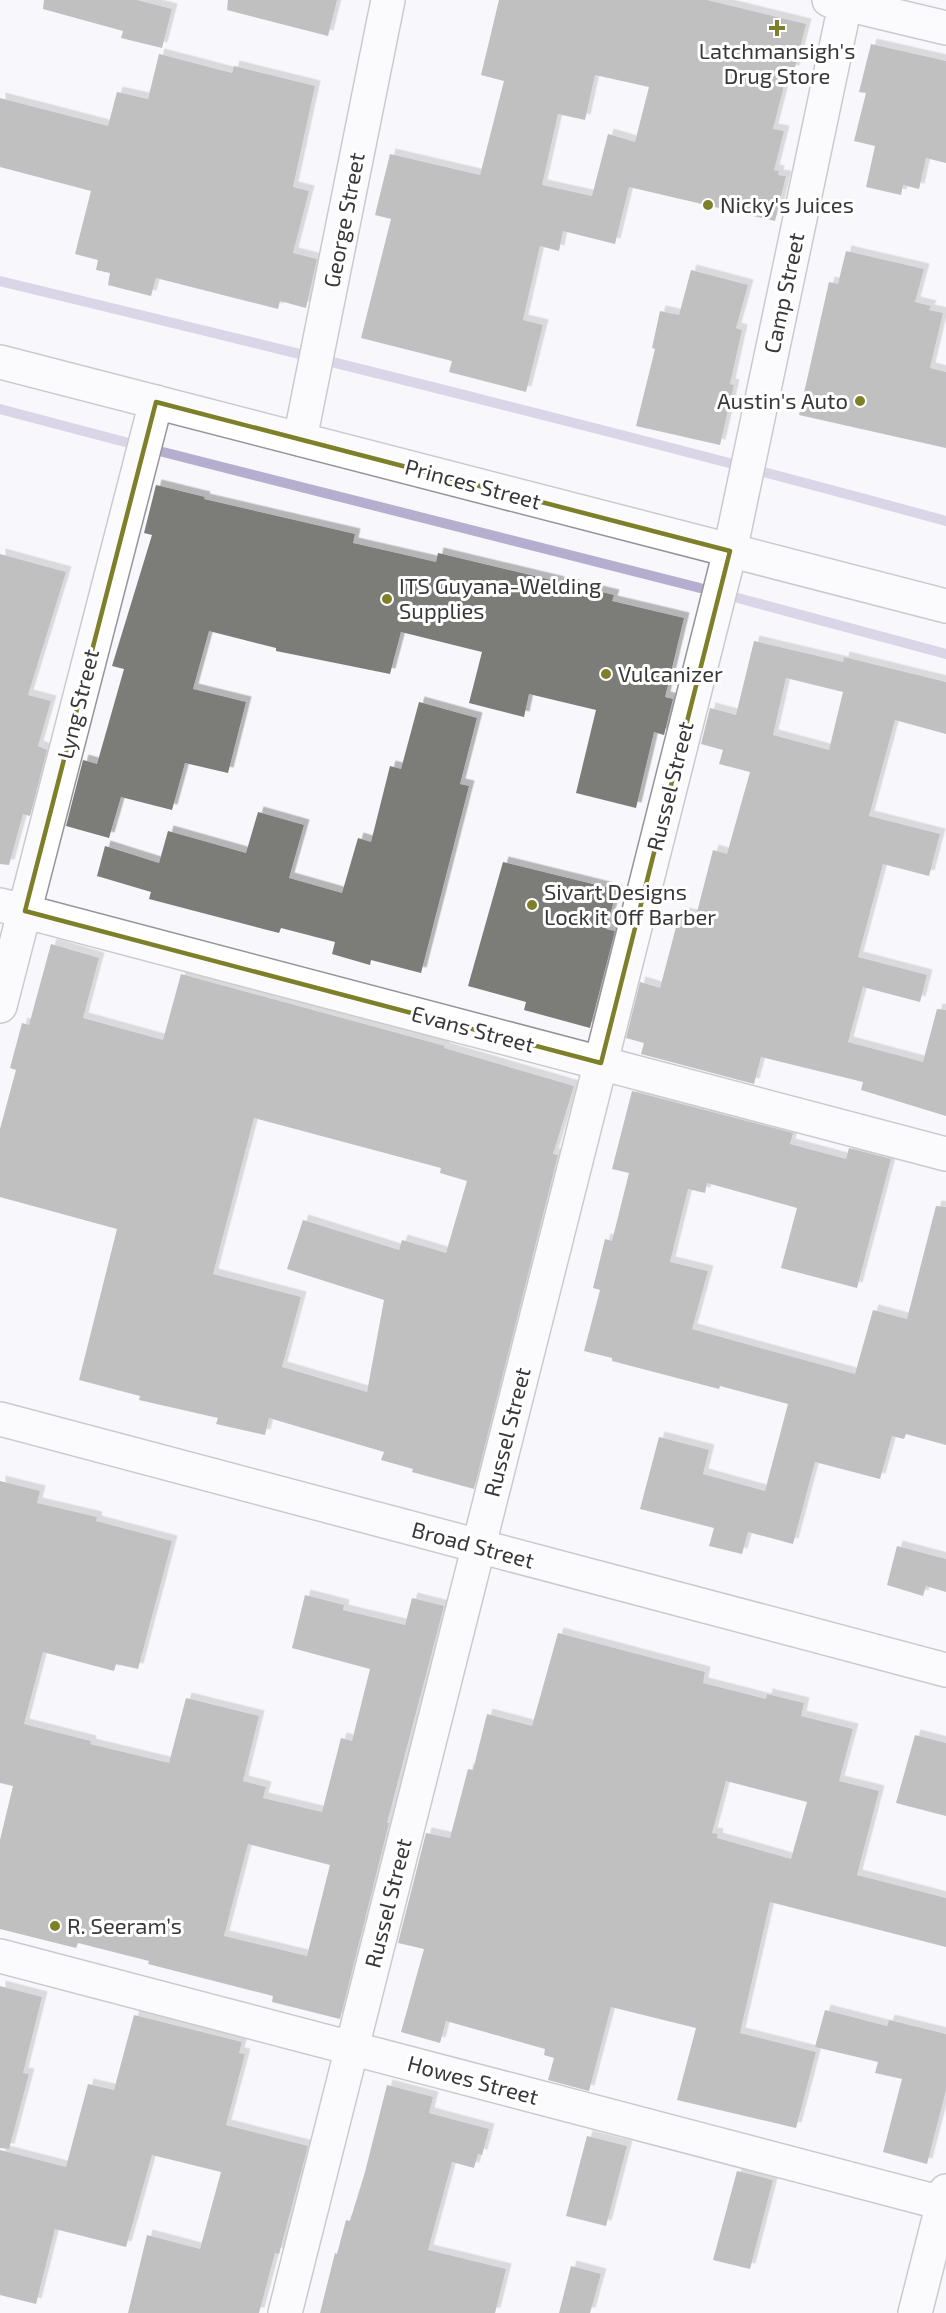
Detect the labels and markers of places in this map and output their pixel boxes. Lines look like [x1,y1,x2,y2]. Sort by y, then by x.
marker: Latchmansigh's Drug Store [770,21,784,35]
place label: Latchmansigh's Drug Store [699,37,855,88]
place label: Nicky's Juices [720,191,854,217]
marker: Nicky's Juices [701,198,715,212]
place label: Austin's Auto [717,387,848,413]
marker: Austin's Auto [853,394,867,408]
place label: ITS Guyana-Welding Supplies [399,572,601,623]
marker: ITS Guyana-Welding Supplies [380,592,394,606]
place label: Vulcanizer [618,660,723,686]
marker: Vulcanizer [599,667,613,681]
place label: Sivart Designs Lock it Off Barber [544,878,716,929]
marker: Sivart Designs Lock it Off Barber [525,898,539,912]
place label: R. Seeram’s [67,1912,182,1938]
marker: R. Seeram’s [48,1919,62,1933]

